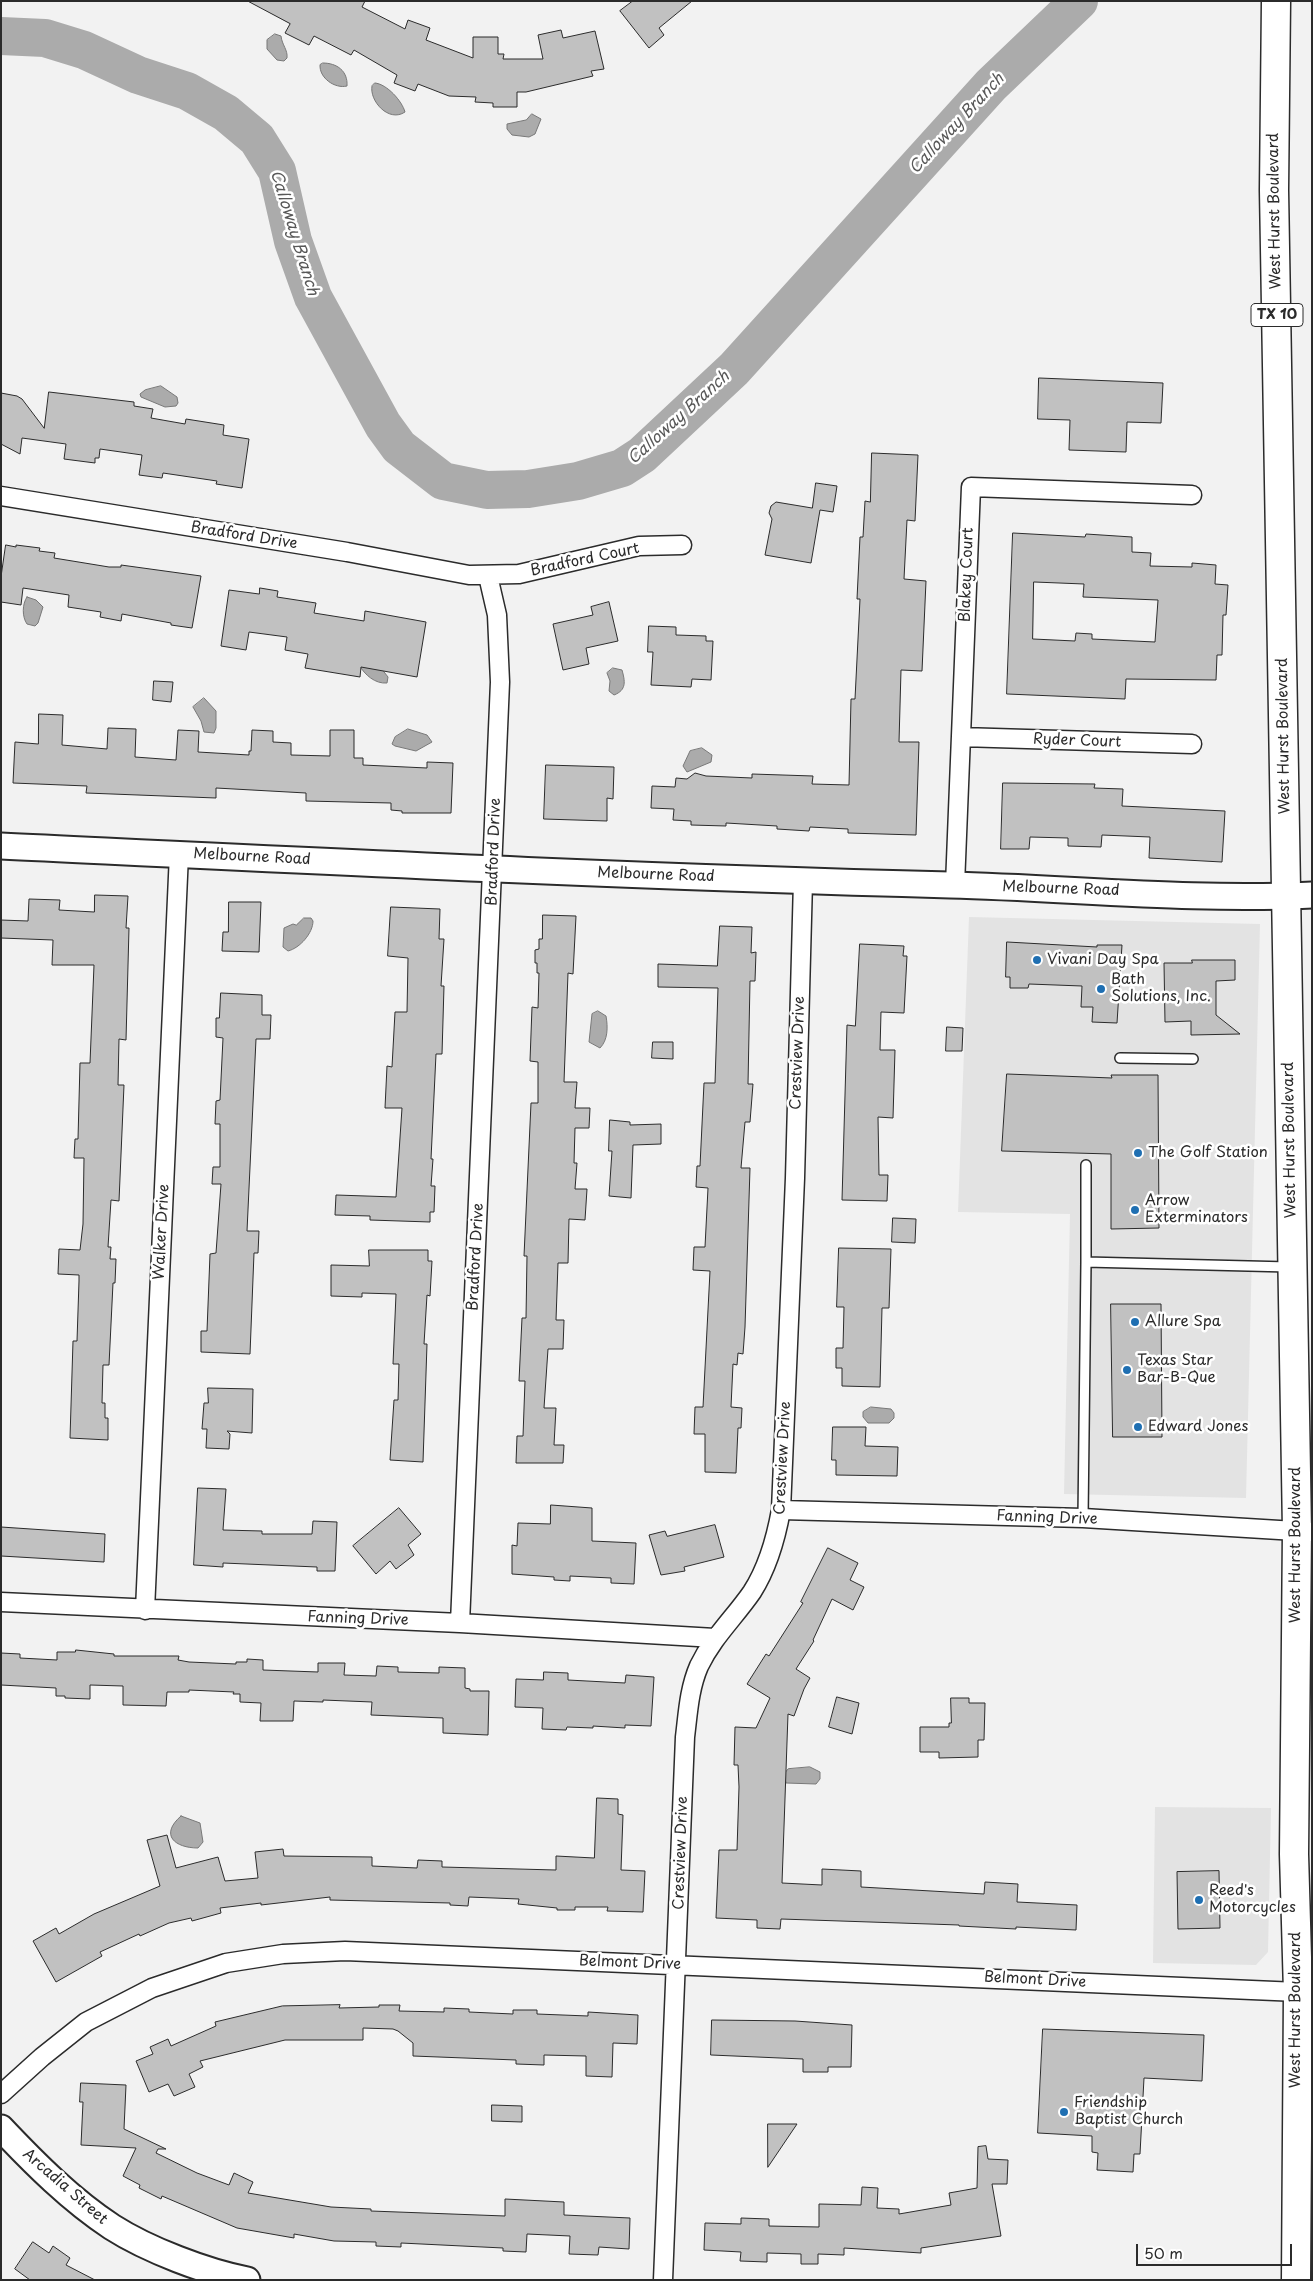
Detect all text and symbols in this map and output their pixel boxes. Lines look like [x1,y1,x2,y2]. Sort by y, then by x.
water label: Calloway Branch [906,70,1008,178]
street label: West Hurst Boulevard [1265,133,1285,289]
water label: Calloway Branch [266,168,322,298]
road number: TX 10 [1251,304,1303,326]
water label: Calloway Branch [624,367,734,469]
street label: Bradford Drive [189,519,299,553]
street label: Blakey Court [956,527,978,623]
street label: Bradford Court [529,540,641,580]
street label: West Hurst Boulevard [1274,658,1294,814]
street label: Ryder Court [1033,730,1121,752]
street label: Bradford Drive [483,798,505,906]
street label: Melbourne Road [193,845,311,869]
street label: Melbourne Road [597,864,715,886]
street label: Melbourne Road [1002,878,1120,900]
place label: Vivani Day Spa [1047,951,1159,969]
marker: Vivani Day Spa [1031,954,1043,966]
place label: Bath Solutions, Inc. [1111,971,1211,1006]
marker: Bath Solutions, Inc. [1095,983,1107,995]
street label: Crestview Drive [787,996,809,1110]
street label: West Hurst Boulevard [1280,1062,1300,1218]
place label: The Golf Station [1148,1144,1268,1162]
marker: The Golf Station [1132,1147,1144,1159]
street label: Walker Drive [151,1184,173,1280]
place label: Arrow Exterminators [1145,1192,1248,1227]
street label: Bradford Drive [464,1203,488,1311]
marker: Arrow Exterminators [1129,1204,1141,1216]
place label: Allure Spa [1145,1313,1221,1331]
marker: Allure Spa [1129,1316,1141,1328]
place label: Texas Star Bar-B-Que [1137,1352,1216,1387]
marker: Texas Star Bar-B-Que [1121,1364,1133,1376]
street label: Crestview Drive [771,1401,795,1515]
place label: Edward Jones [1148,1418,1248,1436]
marker: Edward Jones [1132,1421,1144,1433]
street label: West Hurst Boulevard [1287,1467,1305,1623]
street label: Fanning Drive [996,1507,1098,1529]
street label: Fanning Drive [307,1608,409,1630]
street label: Crestview Drive [670,1796,692,1910]
place label: Reed's Motorcycles [1209,1882,1296,1917]
marker: Reed's Motorcycles [1193,1894,1205,1906]
street label: West Hurst Boulevard [1287,1932,1305,2088]
street label: Belmont Drive [578,1952,682,1974]
street label: Belmont Drive [983,1968,1087,1992]
place label: Friendship Baptist Church [1074,2094,1183,2129]
marker: Friendship Baptist Church [1058,2106,1070,2118]
street label: Arcadia Street [19,2145,111,2229]
scale bar [1138,2234,1294,2266]
text: 50 m [1144,2241,1183,2264]

